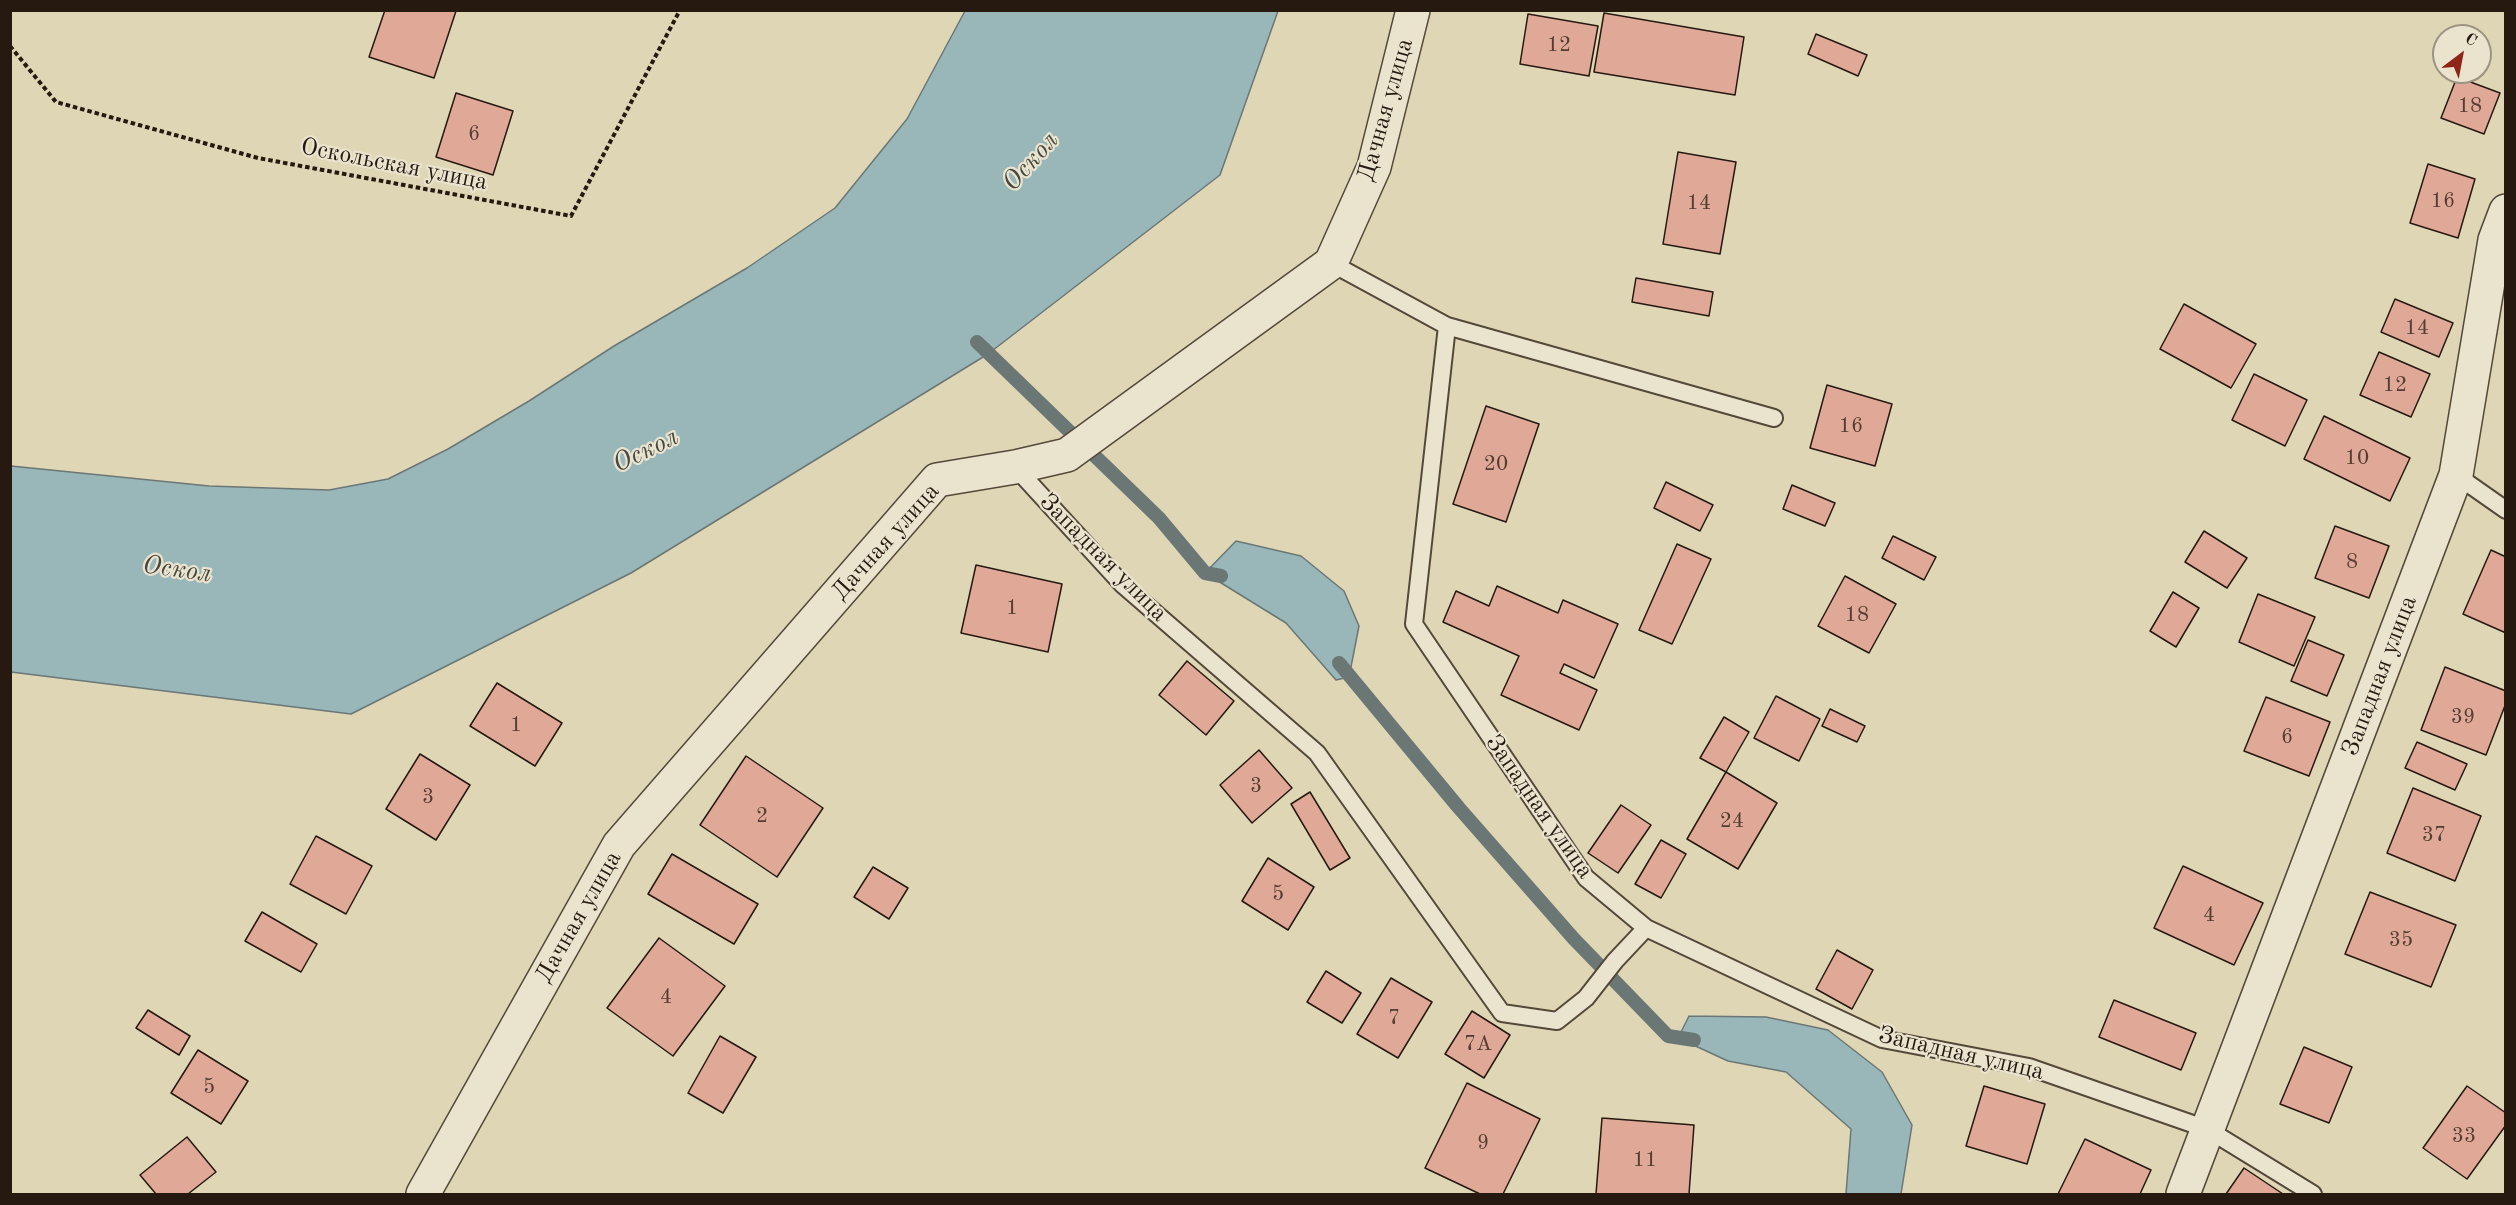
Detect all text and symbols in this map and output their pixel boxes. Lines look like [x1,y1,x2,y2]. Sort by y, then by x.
north arrow [2432,24,2492,84]
text: С [2462,31,2479,50]
house number: 12 [1547,32,1571,58]
street label: Дачная улица [1352,35,1420,185]
house number: 18 [2458,93,2482,119]
house number: 6 [468,121,480,147]
water label: Оскол [996,126,1066,198]
street label: Оскольская улица [298,133,490,197]
house number: 16 [2431,188,2455,214]
house number: 14 [1687,190,1711,216]
house number: 14 [2405,315,2429,341]
house number: 12 [2383,372,2407,398]
house number: 16 [1839,413,1863,439]
water label: Оскол [608,422,684,480]
house number: 10 [2345,445,2369,471]
house number: 20 [1484,451,1508,477]
street label: Дачная улица [826,478,946,606]
street label: Западная улица [1033,488,1173,628]
house number: 8 [2346,549,2358,575]
water label: Оскол [141,550,213,590]
street label: Западная улица [2336,592,2424,760]
house number: 1 [1006,595,1018,621]
house number: 18 [1845,602,1869,628]
house number: 39 [2451,704,2475,730]
house number: 1 [510,712,522,738]
house number: 6 [2281,724,2293,750]
street label: Западная улица [1479,729,1599,885]
house number: 3 [1250,773,1262,799]
house number: 3 [422,784,434,810]
house number: 2 [756,803,768,829]
house number: 24 [1720,808,1744,834]
house number: 37 [2422,822,2446,848]
street label: Дачная улица [530,846,628,988]
house number: 5 [1272,881,1284,907]
house number: 4 [2203,902,2215,928]
house number: 35 [2389,927,2413,953]
house number: 4 [660,984,672,1010]
house number: 7 [1388,1005,1400,1031]
street label: Западная улица [1875,1021,2047,1087]
house number: 7А [1464,1031,1492,1057]
house number: 5 [203,1074,215,1100]
house number: 33 [2452,1123,2476,1149]
house number: 9 [1477,1130,1489,1156]
house number: 11 [1633,1147,1657,1173]

